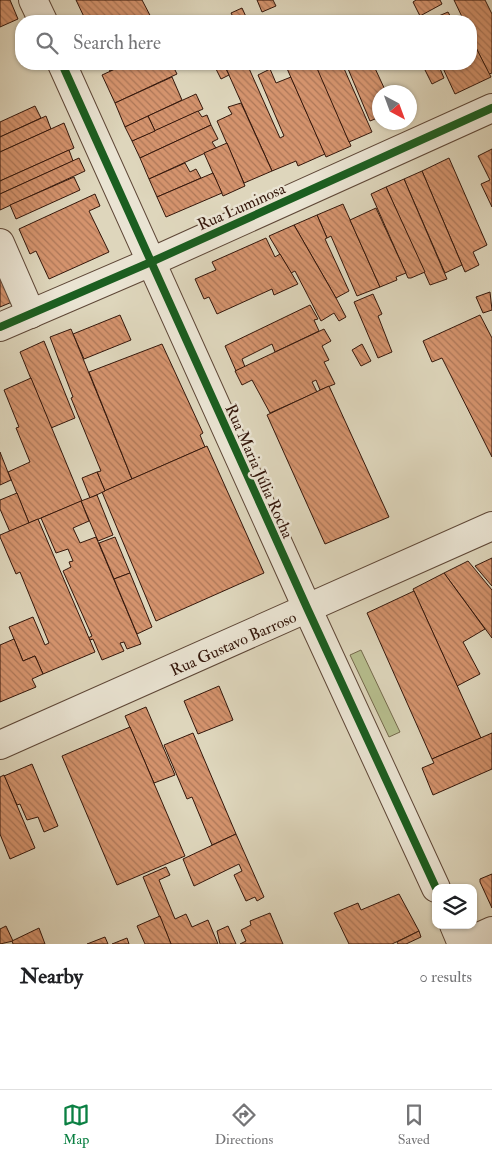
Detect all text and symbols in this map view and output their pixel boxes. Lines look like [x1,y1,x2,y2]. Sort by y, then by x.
search box [15,15,477,70]
icon: search [33,29,61,57]
text: Search here [73,31,161,55]
north arrow [372,85,417,130]
street label: Rua Luminosa [194,178,289,235]
street label: Rua Maria Júlia Rocha [220,401,298,542]
street label: Rua Gustavo Barroso [167,607,300,681]
map controls [432,884,477,929]
button: layers [432,884,477,929]
text: Nearby [20,963,83,990]
text: 0 results [419,967,472,987]
tab: Map [62,1101,90,1148]
tab: Directions [215,1101,273,1148]
tab: Saved [398,1101,430,1148]

